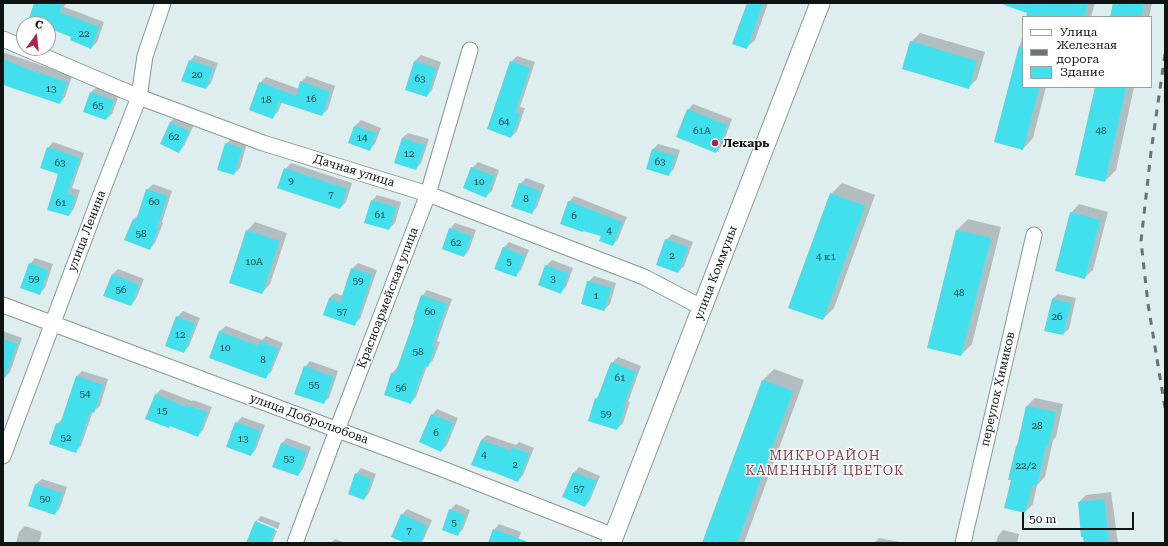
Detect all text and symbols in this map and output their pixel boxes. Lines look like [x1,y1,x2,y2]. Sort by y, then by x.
north arrow [16,16,56,56]
legend [1022,16,1152,88]
text: С [34,18,44,32]
text: Улица [1060,25,1097,39]
house number: 22 [78,28,90,40]
text: Железная дорога [1056,38,1117,66]
text: Здание [1060,65,1104,79]
house number: 20 [191,69,203,81]
house number: 63 [414,73,426,85]
house number: 13 [45,83,57,95]
house number: 16 [305,93,317,105]
house number: 18 [260,94,272,106]
house number: 65 [92,100,104,112]
house number: 64 [498,116,510,128]
house number: 61А [693,125,711,137]
house number: 48 [1095,125,1107,137]
house number: 62 [168,131,180,143]
house number: 14 [356,132,368,144]
place label: Лекарь [723,136,769,150]
marker: Лекарь [710,138,720,148]
house number: 12 [403,148,415,160]
street label: Дачная улица [312,152,396,190]
house number: 63 [654,156,666,168]
house number: 63 [54,157,66,169]
house number: 9 [288,175,294,187]
house number: 10 [473,176,485,188]
street label: улица Ленина [65,188,109,274]
house number: 7 [328,189,334,201]
house number: 8 [523,193,529,205]
house number: 60 [148,196,160,208]
house number: 61 [55,197,67,209]
house number: 61 [374,209,386,221]
house number: 6 [571,210,577,222]
street label: улица Коммуны [691,224,741,322]
street label: Красноармейская улица [354,225,422,371]
house number: 4 [606,225,612,237]
house number: 58 [135,228,147,240]
house number: 62 [450,237,462,249]
house number: 2 [669,250,675,262]
house number: 4 к1 [816,251,836,263]
house number: 10А [245,256,263,268]
house number: 5 [506,256,512,268]
house number: 59 [28,273,40,285]
house number: 3 [550,273,556,285]
house number: 59 [352,275,364,287]
house number: 56 [115,284,127,296]
house number: 48 [953,287,965,299]
house number: 1 [593,290,599,302]
house number: 57 [336,306,348,318]
house number: 60 [424,306,436,318]
house number: 26 [1051,311,1063,323]
house number: 12 [174,329,186,341]
street label: переулок Химиков [978,330,1018,448]
house number: 10 [219,342,231,354]
house number: 58 [412,346,424,358]
house number: 8 [260,354,266,366]
house number: 61 [614,372,626,384]
house number: 55 [308,379,320,391]
house number: 56 [395,382,407,394]
house number: 54 [79,388,91,400]
street label: улица Добролюбова [248,391,370,447]
house number: 15 [156,405,168,417]
house number: 59 [600,408,612,420]
house number: 28 [1031,420,1043,432]
house number: 6 [433,427,439,439]
house number: 52 [60,432,72,444]
house number: 13 [237,433,249,445]
district label: МИКРОРАЙОН КАМЕННЫЙ ЦВЕТОК [746,448,904,479]
house number: 4 [481,449,487,461]
house number: 53 [283,453,295,465]
house number: 2 [512,459,518,471]
house number: 22/2 [1016,460,1036,472]
house number: 57 [573,483,585,495]
house number: 50 [39,493,51,505]
scale bar [1024,504,1136,530]
text: 50 m [1029,512,1056,526]
house number: 5 [451,517,457,529]
house number: 7 [406,525,412,537]

